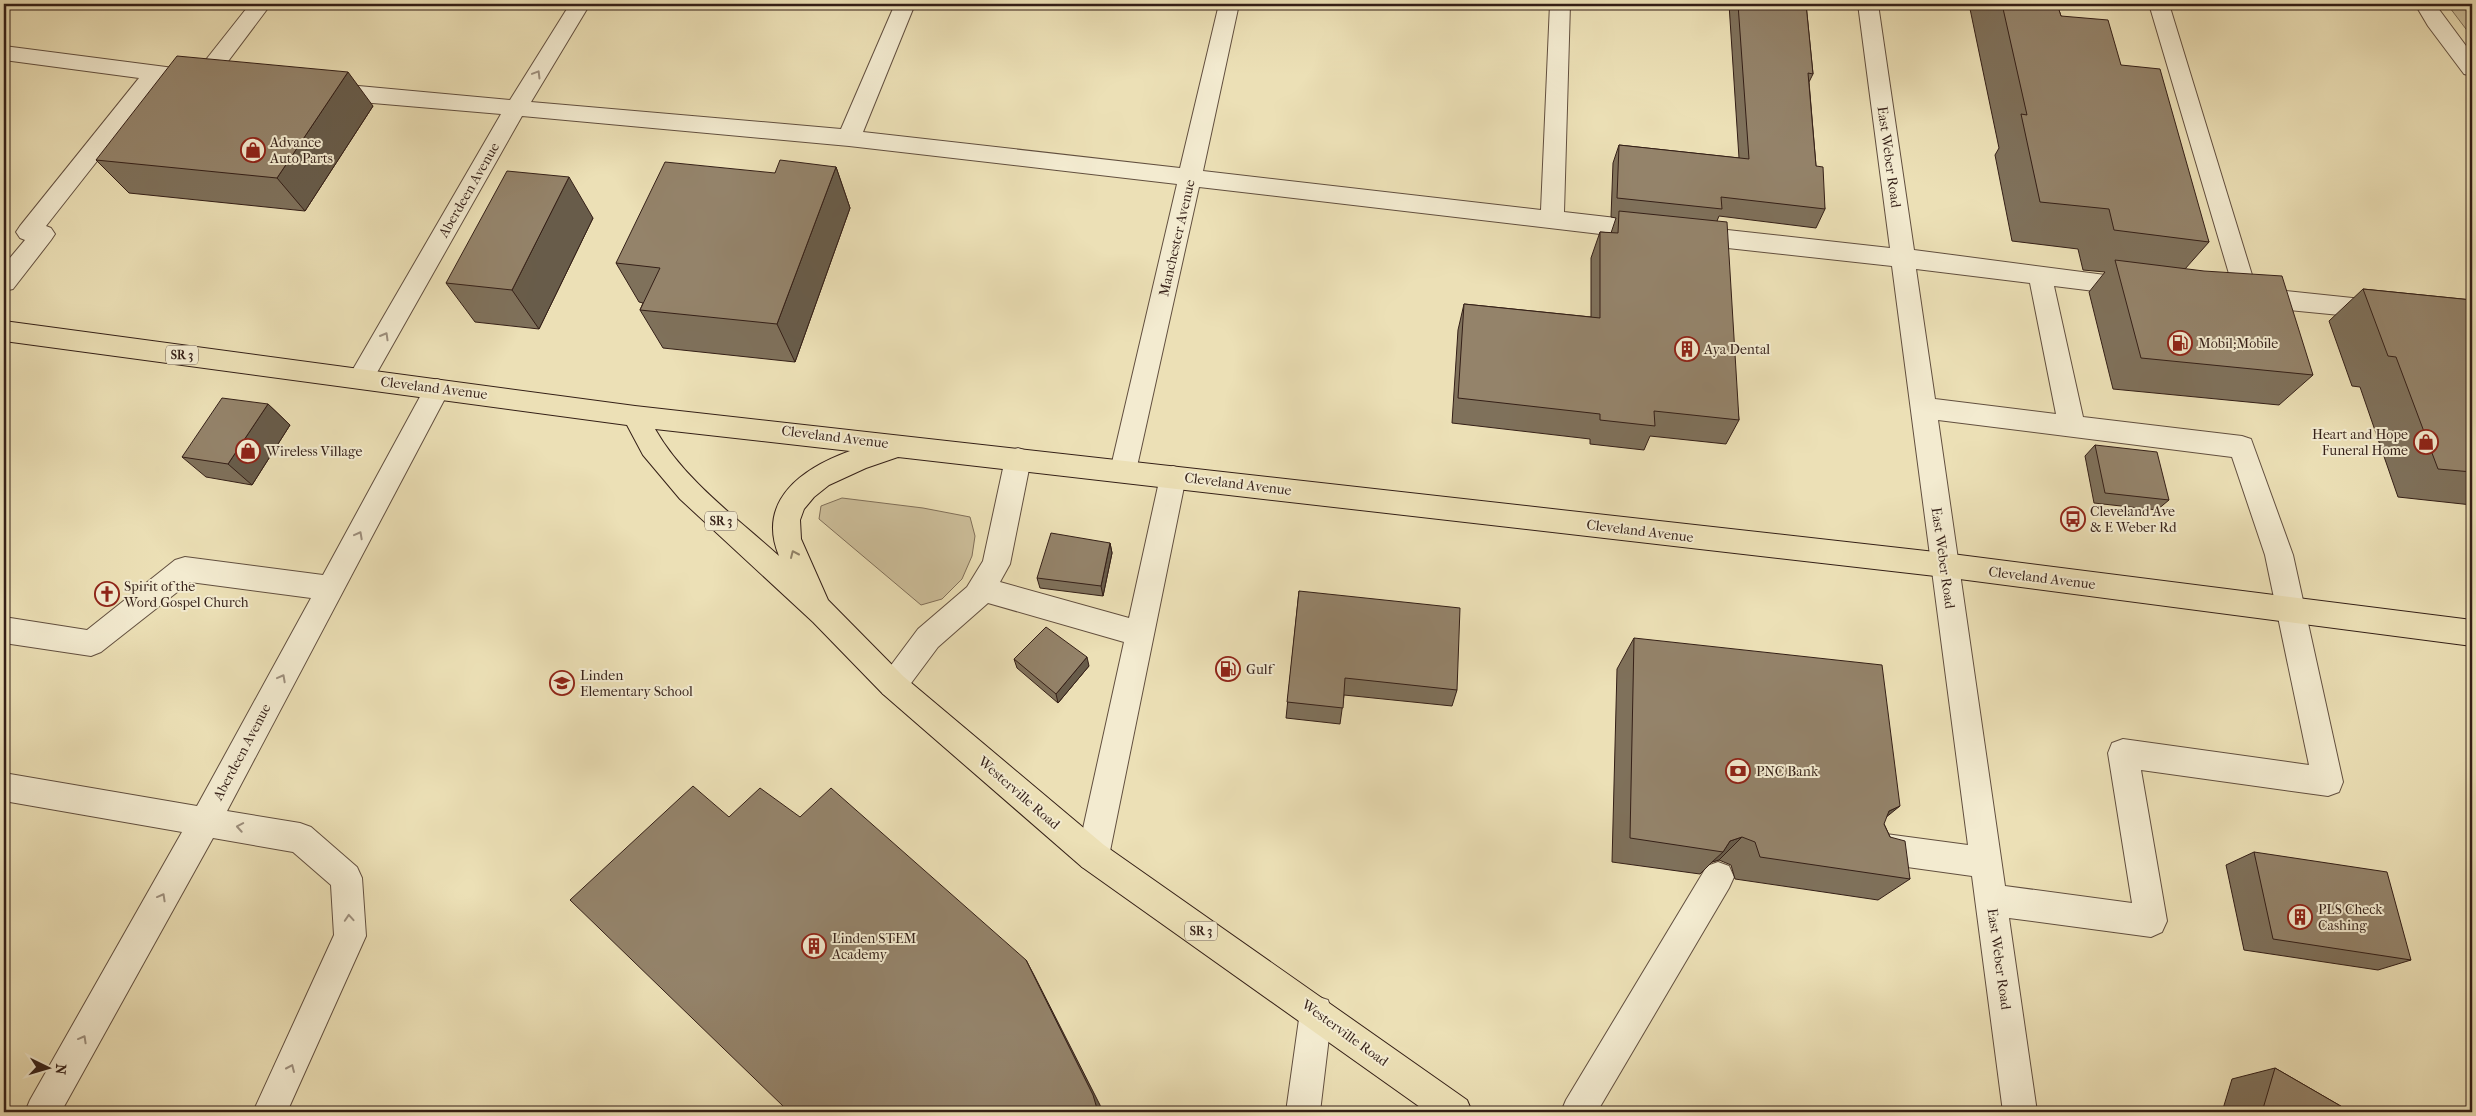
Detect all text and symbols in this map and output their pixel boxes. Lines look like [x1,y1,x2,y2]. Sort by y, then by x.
one-way arrow [530,71,540,80]
street label: East Weber Road [1873,105,1905,209]
place label: Advance Auto Parts [269,134,333,167]
shop icon: Advance Auto Parts [240,137,266,163]
street label: Aberdeen Avenue [434,139,503,241]
street label: Manchester Avenue [1155,178,1199,298]
fuel station icon: Mobil;Mobile [2167,330,2193,356]
one-way arrow [378,332,388,341]
place label: Mobil;Mobile [2198,335,2278,352]
building icon: Aya Dental [1674,336,1700,362]
place label: Aya Dental [1703,341,1770,358]
road number: SR 3 [166,346,198,364]
street label: Cleveland Avenue [379,373,489,403]
street label: Cleveland Avenue [780,422,890,452]
place label: Heart and Hope Funeral Home [2312,426,2408,459]
shop icon: Heart and Hope Funeral Home [2413,429,2439,455]
shop icon: Wireless Village [235,438,261,464]
place label: Wireless Village [265,443,362,460]
street label: Cleveland Avenue [1183,469,1293,499]
place label: Cleveland Ave & E Weber Rd [2090,503,2177,536]
street label: East Weber Road [1927,506,1959,610]
bus stop icon: Cleveland Ave & E Weber Rd [2060,506,2086,532]
road number: SR 3 [705,512,737,530]
street label: Cleveland Avenue [1585,516,1695,546]
one-way arrow [353,531,363,540]
one-way arrow [789,550,800,559]
street label: Cleveland Avenue [1987,563,2097,593]
place label: Spirit of the Word Gospel Church [123,578,249,611]
church icon: Spirit of the Word Gospel Church [94,581,120,607]
fuel station icon: Gulf [1215,656,1241,682]
place label: Gulf [1246,661,1276,678]
place label: Linden Elementary School [580,667,693,700]
school or university icon: Linden Elementary School [549,670,575,696]
one-way arrow [276,675,286,684]
street label: Aberdeen Avenue [209,701,275,804]
street label: Westerville Road [974,752,1064,833]
bank icon: PNC Bank [1725,758,1751,784]
place label: PNC Bank [1756,763,1819,780]
one-way arrow [236,822,245,832]
one-way arrow [156,894,166,903]
place label: PLS Check Cashing [2318,901,2383,934]
building icon: PLS Check Cashing [2287,904,2313,930]
street label: East Weber Road [1983,907,2015,1011]
one-way arrow [344,914,355,922]
road number: SR 3 [1185,921,1217,940]
place label: Linden STEM Academy [831,930,917,963]
building icon: Linden STEM Academy [801,933,827,959]
street label: Westerville Road [1298,995,1392,1070]
one-way arrow [76,1036,86,1045]
north arrow [22,1044,72,1094]
text: N [51,1063,69,1075]
one-way arrow [284,1064,295,1073]

